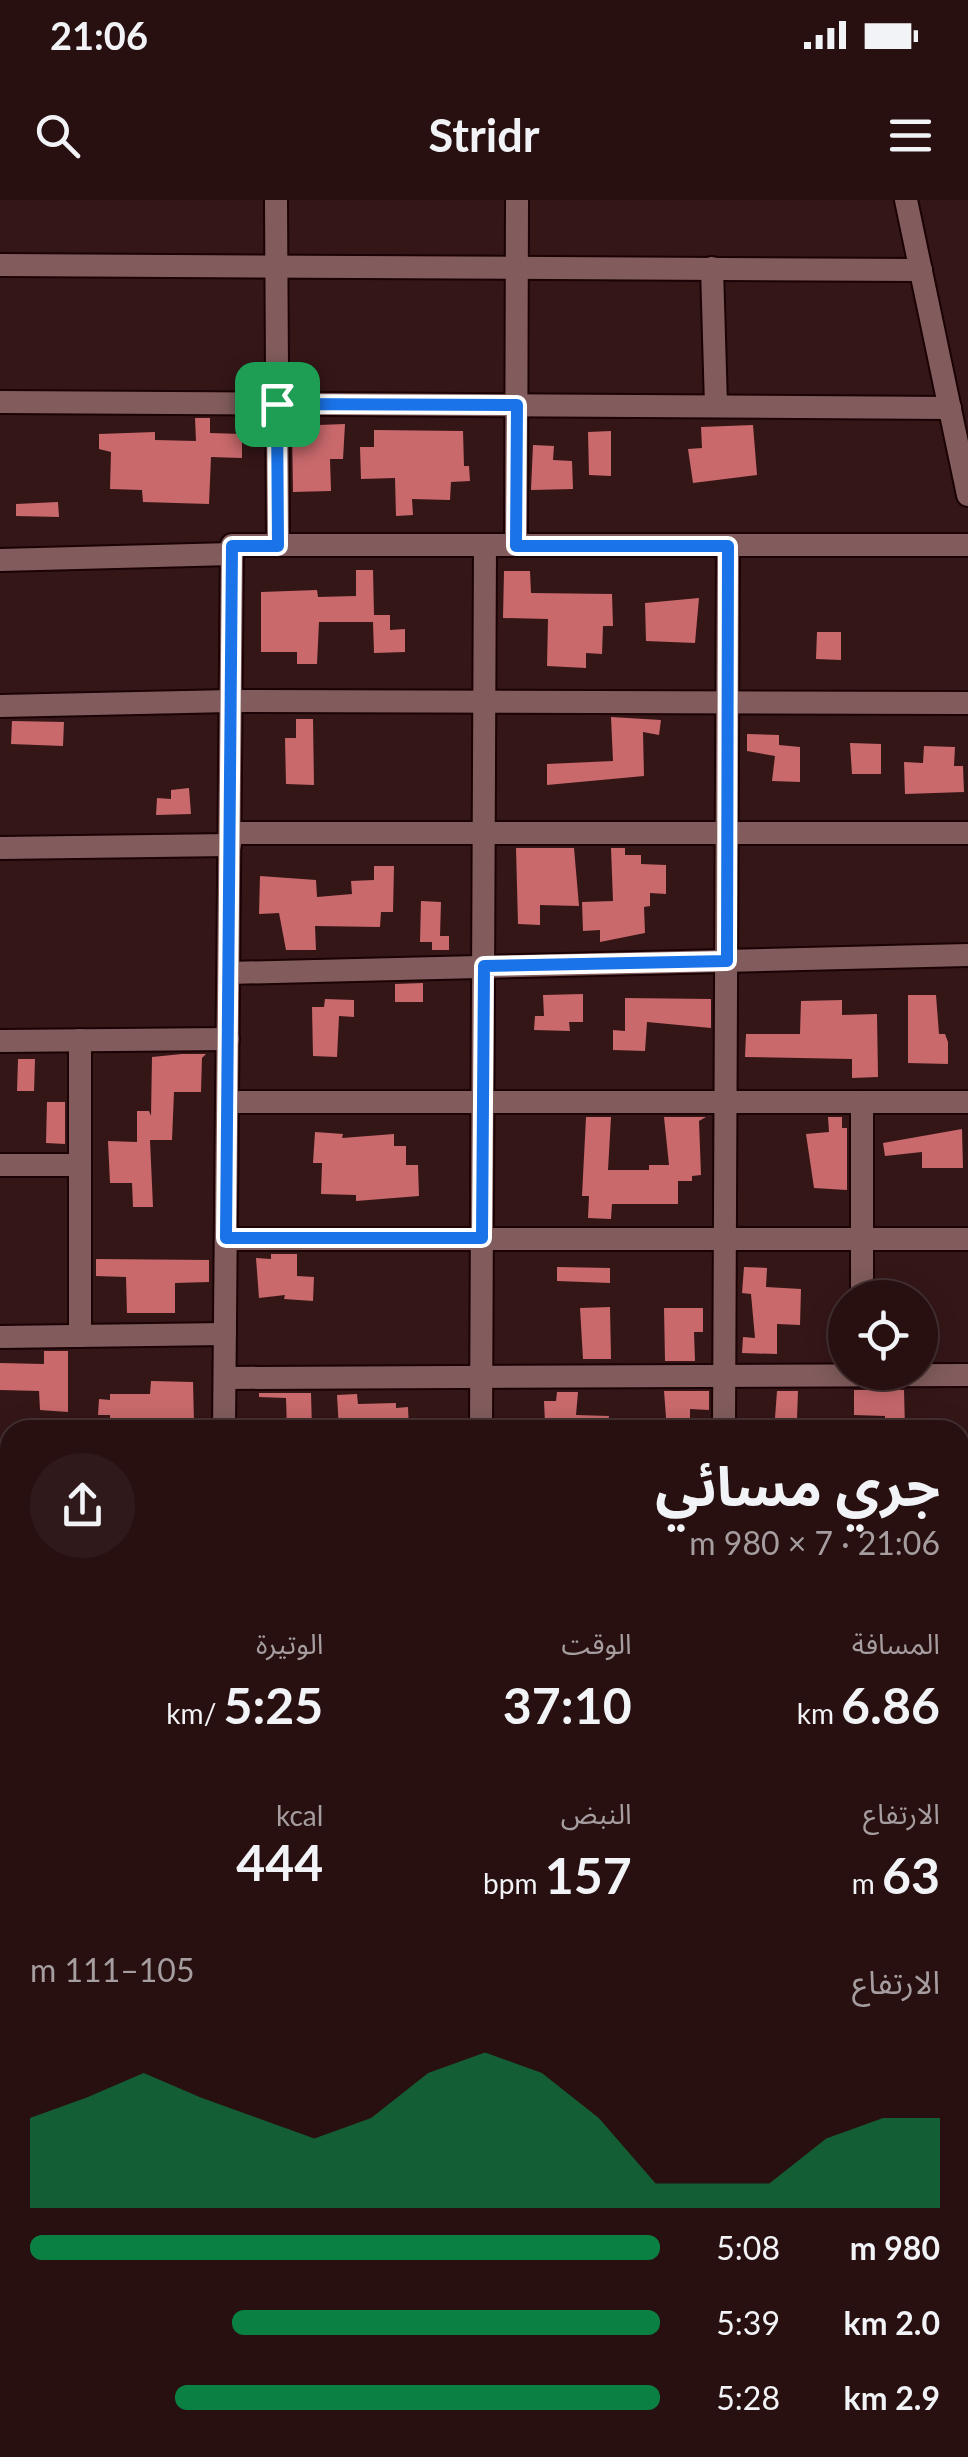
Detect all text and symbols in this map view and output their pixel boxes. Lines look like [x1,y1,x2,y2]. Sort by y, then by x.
text: 21:06 [50,12,148,58]
icon: search [30,108,85,163]
text: Stridr [429,108,540,162]
icon: menu [883,108,938,163]
pin [235,362,320,447]
icon: arrive [250,377,305,432]
map controls [828,1280,938,1390]
button: locate [828,1280,938,1390]
text: جري مسائي [655,1452,940,1518]
button: share [30,1453,135,1558]
text: 21:06 · 7 × 980 m [689,1523,940,1562]
text: الوتيرة [256,1626,323,1660]
text: الوقت [561,1626,632,1660]
text: المسافة [852,1626,940,1660]
text: 5:25 [223,1675,323,1735]
text: 37:10 [503,1675,632,1735]
text: 6.86 [841,1675,940,1735]
text: /km [166,1696,223,1730]
text: km [797,1696,841,1730]
text: النبض [561,1796,632,1830]
text: الارتفاع [863,1796,940,1830]
text: kcal [276,1798,323,1832]
text: 444 [236,1832,323,1892]
text: 157 [545,1845,632,1905]
text: 63 [882,1845,940,1905]
text: bpm [483,1866,545,1900]
text: m [852,1866,882,1900]
text: 105–111 m [30,1950,194,1989]
text: الارتفاع [852,1962,940,2001]
text: 5:08 [716,2228,780,2267]
text: 980 m [850,2228,940,2267]
text: 5:39 [716,2303,780,2342]
text: 2.0 km [844,2303,940,2342]
text: 5:28 [716,2378,780,2417]
text: 2.9 km [844,2378,940,2417]

